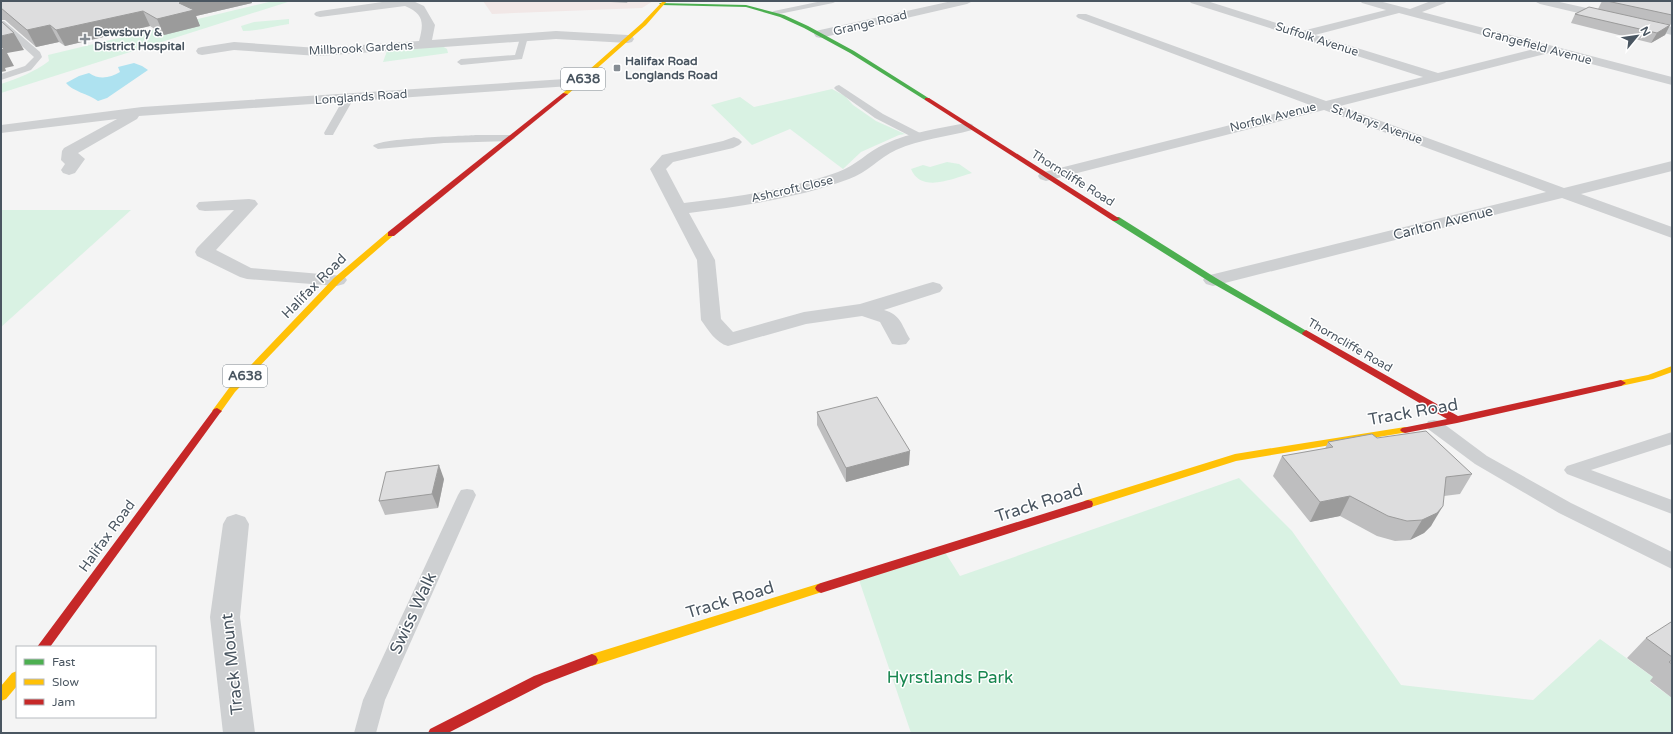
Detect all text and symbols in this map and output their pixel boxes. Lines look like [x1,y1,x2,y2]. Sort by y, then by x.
street label: Grange Road [832,8,908,38]
north arrow [1617,16,1657,56]
street label: Suffolk Avenue [1274,19,1360,59]
text: N [1637,24,1653,38]
place label: Dewsbury & District Hospital [94,25,185,54]
street label: Grangefield Avenue [1481,25,1594,67]
marker: Dewsbury & District Hospital [79,33,91,45]
street label: Millbrook Gardens [309,38,414,58]
place label: Halifax Road Longlands Road [625,54,718,83]
marker: Halifax Road Longlands Road [612,63,622,73]
road number: A638 [561,68,605,90]
street label: Longlands Road [314,87,408,107]
street label: Norfolk Avenue [1228,99,1318,134]
street label: St Marys Avenue [1329,101,1425,147]
street label: Thorncliffe Road [1029,147,1117,209]
street label: Ashcroft Close [750,173,834,205]
street label: Carlton Avenue [1391,202,1495,244]
street label: Halifax Road [278,250,350,322]
street label: Thorncliffe Road [1305,315,1395,375]
road number: A638 [223,365,267,387]
street label: Track Road [1366,394,1460,430]
street label: Track Road [993,479,1085,527]
street label: Halifax Road [75,497,139,575]
street label: Swiss Walk [385,569,441,657]
street label: Track Road [683,577,777,623]
street label: Track Mount [216,612,248,716]
legend [16,646,156,718]
text: Fast [52,655,76,669]
park label: Hyrstlands Park [887,667,1013,688]
text: Slow [52,675,79,689]
text: Jam [52,695,75,709]

